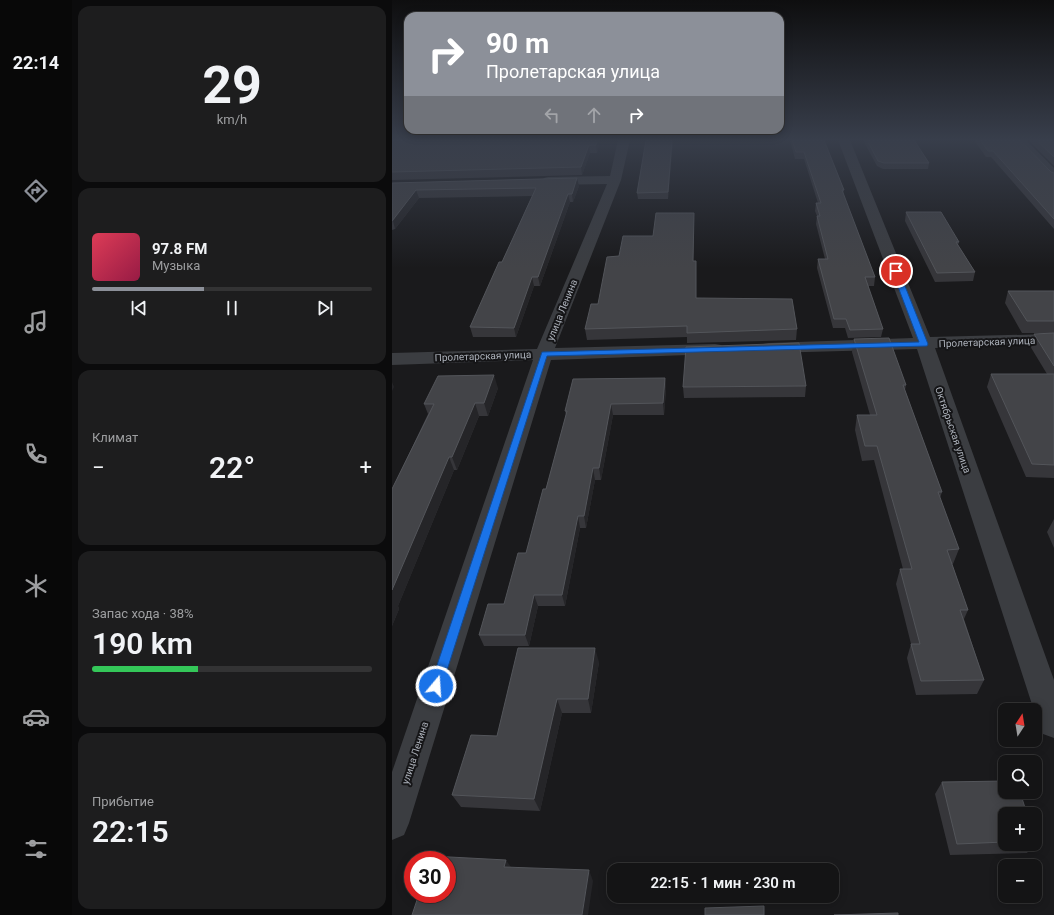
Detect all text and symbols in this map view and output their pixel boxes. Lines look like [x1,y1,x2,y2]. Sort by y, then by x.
text: 90 m [486,27,549,60]
icon: right [420,28,472,80]
text: 22:14 [13,52,59,73]
text: 29 [202,55,262,116]
text: Пролетарская улица [486,61,660,82]
icon: left [541,104,563,126]
icon: ahead [583,104,605,126]
icon: right [625,104,647,126]
text: km/h [217,112,247,127]
icon: directions [22,177,50,205]
text: 97.8 FM [152,240,207,258]
pin [879,254,913,288]
text: Музыка [152,258,200,273]
icon: arrive [885,260,907,282]
street label: улица Ленина [545,278,579,342]
icon: previous [128,297,150,319]
icon: pause [221,297,243,319]
icon: next [314,297,336,319]
icon: music [22,308,50,336]
street label: Пролетарская улица [938,335,1036,349]
street label: Пролетарская улица [434,349,532,363]
street label: Октябрьская улица [933,385,973,475]
text: Климат [92,430,138,445]
icon: phone [22,440,50,468]
text: 22° [209,450,255,485]
text: − [92,455,105,480]
text: + [360,455,372,480]
icon: climate [22,572,50,600]
text: Запас хода · 38% [92,606,194,621]
text: 190 km [92,626,193,661]
position arrow [415,665,457,707]
icon: car [22,703,50,731]
north arrow [998,703,1042,747]
map controls [998,703,1042,903]
street label: улица Ленина [400,720,430,786]
button: search [998,755,1042,799]
text: Прибытие [92,794,154,809]
button: + [998,807,1042,851]
text: 22:15 [92,814,169,849]
icon: filters [22,835,50,863]
speed limit sign: 30 [404,851,456,903]
button: − [998,859,1042,903]
text: 22:15 · 1 мин · 230 m [650,874,796,892]

